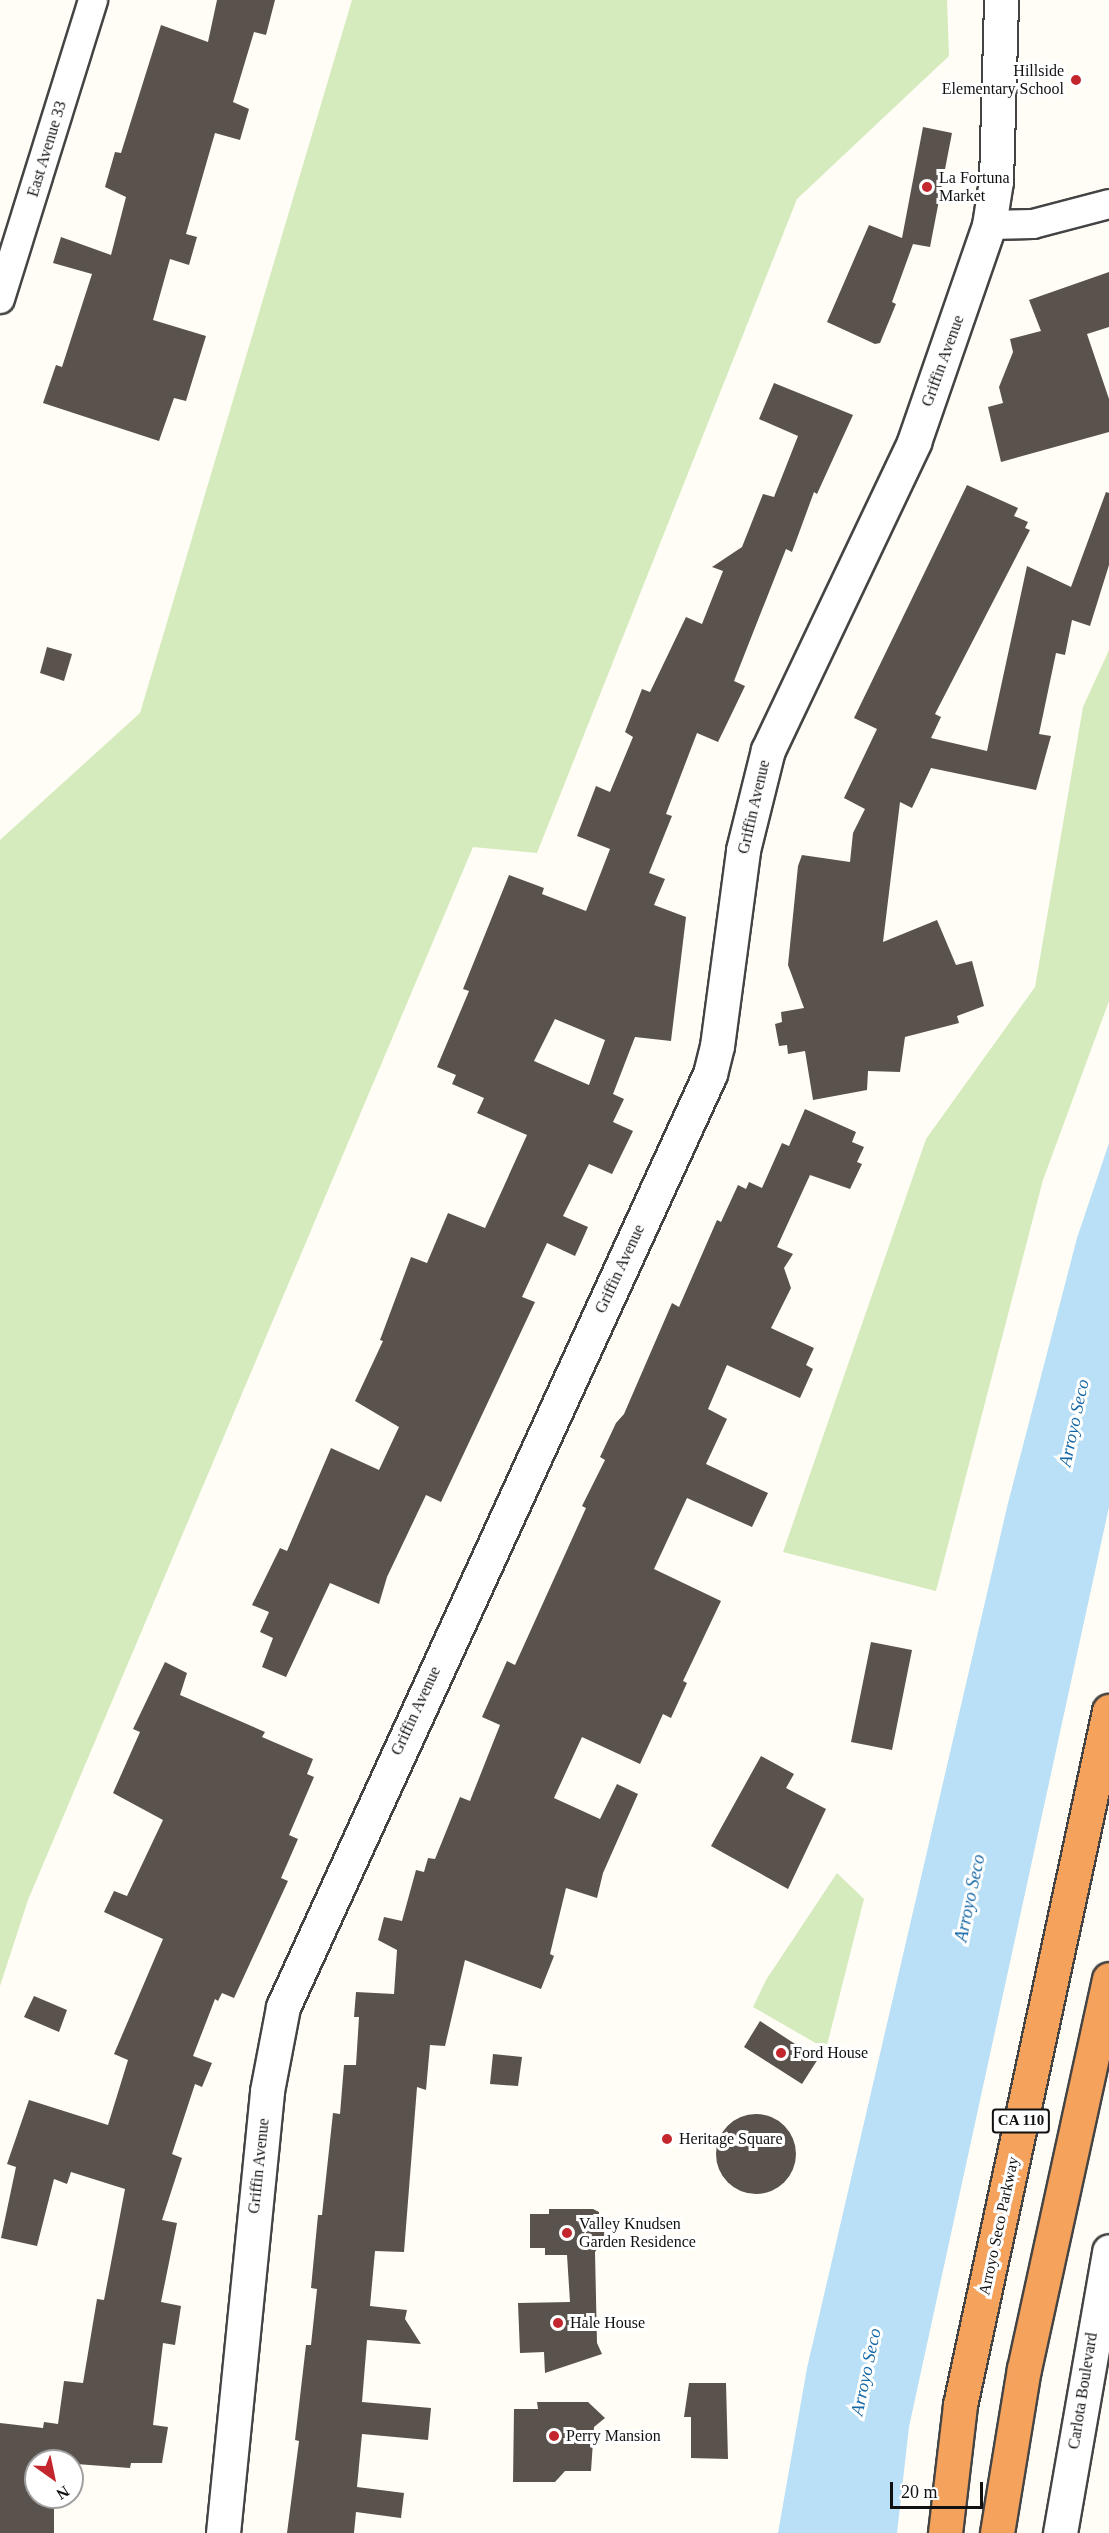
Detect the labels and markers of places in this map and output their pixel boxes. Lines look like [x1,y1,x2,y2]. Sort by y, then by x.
place label: Hillside Elementary School [942,61,1064,99]
marker: Hillside Elementary School [1069,73,1083,87]
place label: La Fortuna Market [939,168,1010,206]
marker: La Fortuna Market [920,180,934,194]
place label: Ford House [793,2043,868,2063]
marker: Ford House [774,2046,788,2060]
place label: Heritage Square [679,2129,783,2149]
marker: Heritage Square [660,2132,674,2146]
place label: Valley Knudsen Garden Residence [579,2214,696,2252]
marker: Valley Knudsen Garden Residence [560,2226,574,2240]
place label: Hale House [570,2313,645,2333]
marker: Hale House [551,2316,565,2330]
place label: Perry Mansion [566,2426,661,2446]
marker: Perry Mansion [547,2429,561,2443]

